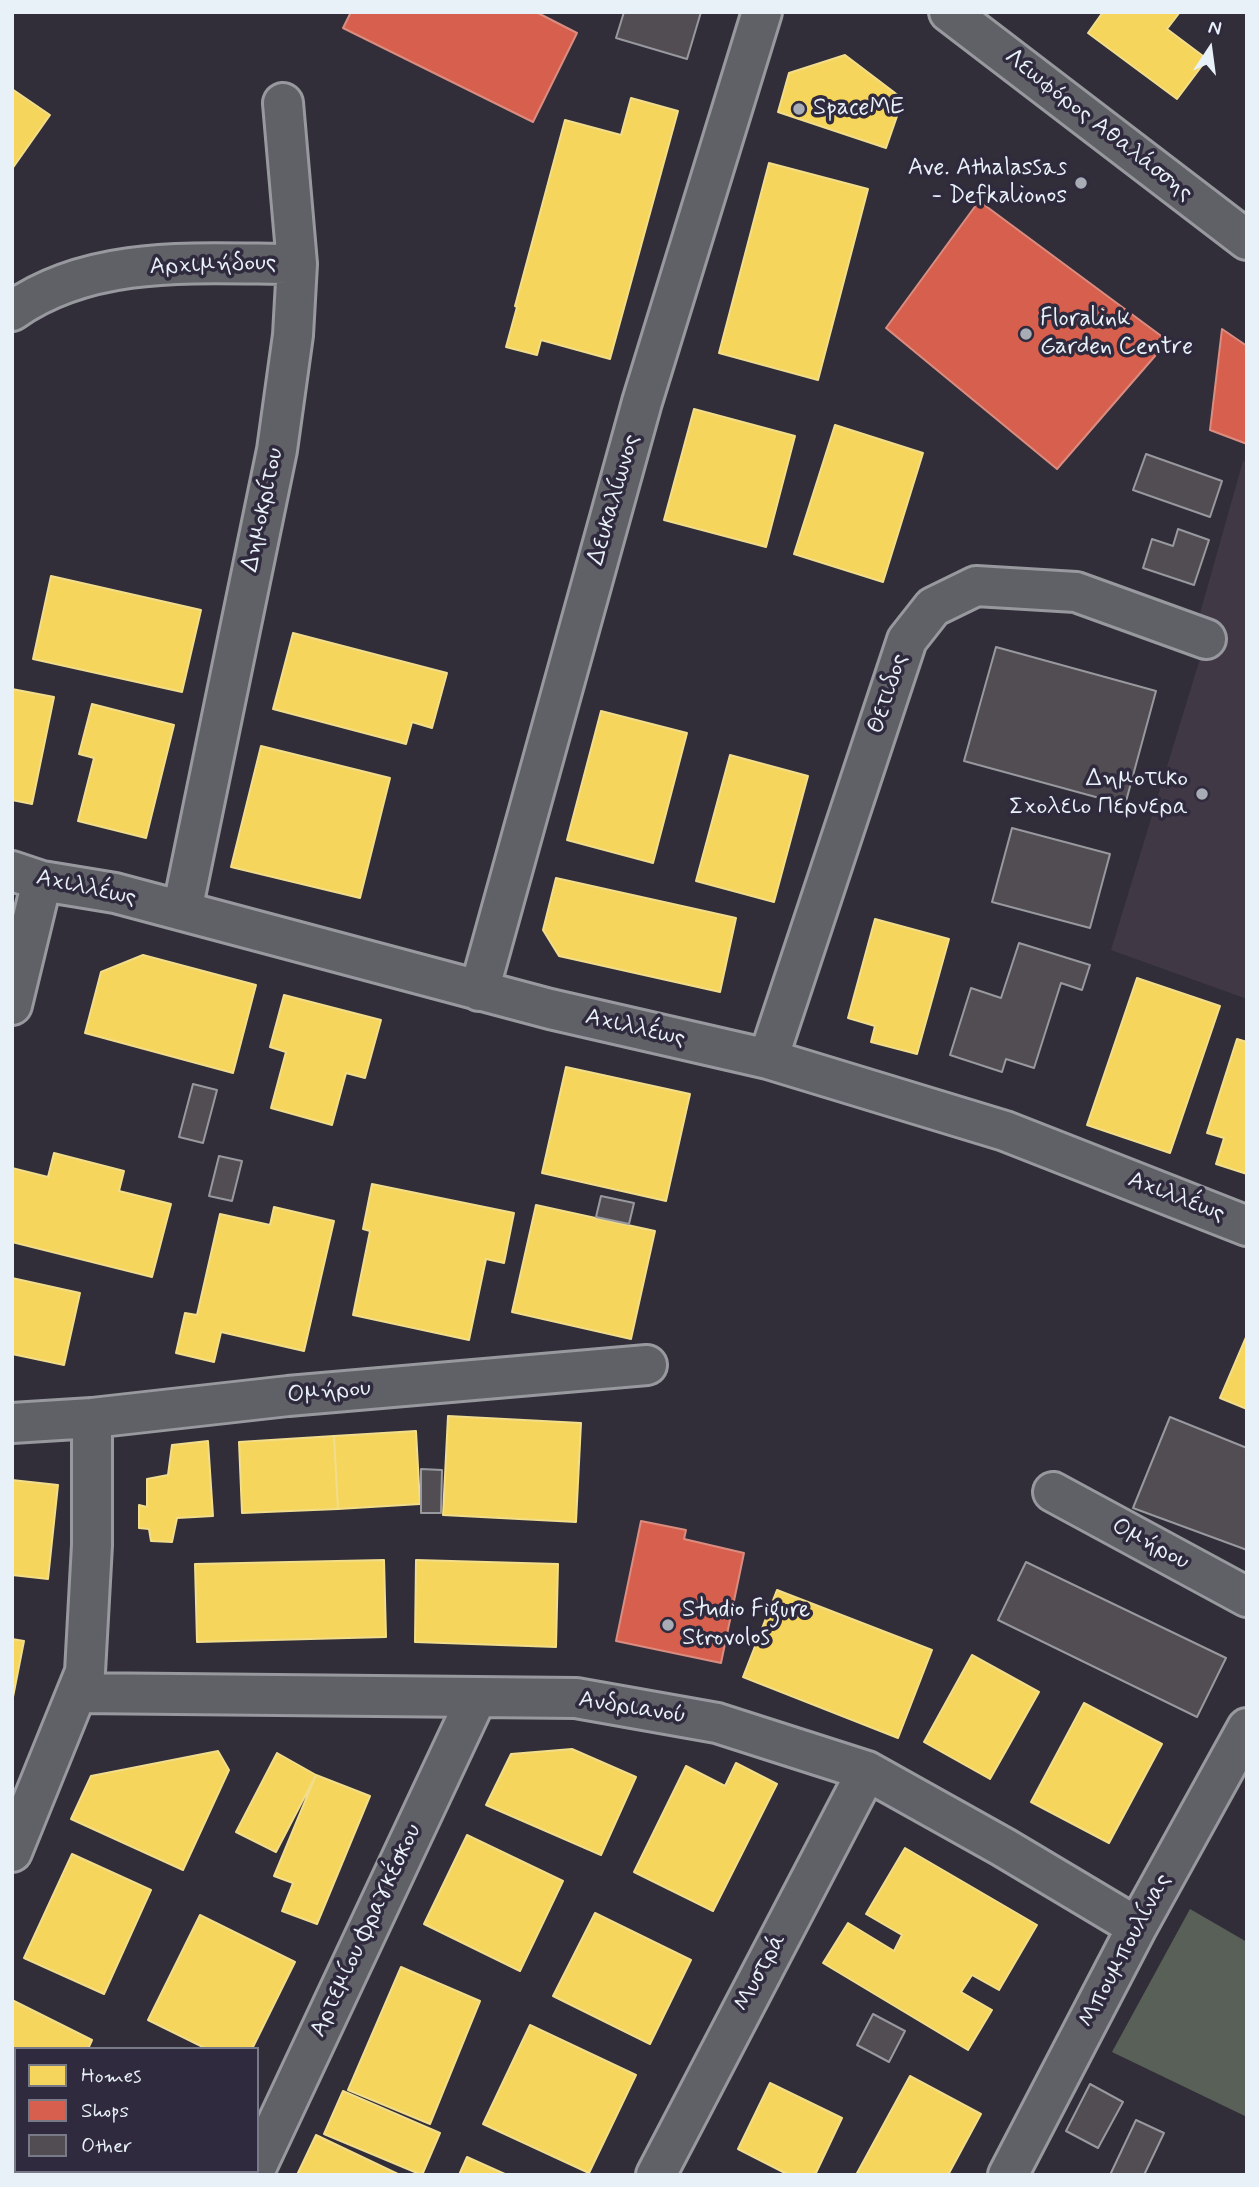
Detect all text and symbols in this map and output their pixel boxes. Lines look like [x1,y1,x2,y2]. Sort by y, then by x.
north arrow [1175,14,1245,84]
text: N [1206,14,1224,42]
street label: Λεωφόρος Αθαλάσσης [998,43,1198,209]
place label: SpaceME [813,95,904,123]
marker: SpaceME [791,101,807,117]
place label: Ave. Athalassas - Defkalionos [908,155,1067,211]
marker: Ave. Athalassas - Defkalionos [1073,175,1089,191]
street label: Αρχιμήδους [149,249,277,283]
place label: Floralink Garden Centre [1040,306,1193,362]
marker: Floralink Garden Centre [1018,326,1034,342]
street label: Δευκαλίωνος [583,431,647,569]
street label: Δημοκρίτου [237,445,291,575]
street label: Θετιδος [863,650,915,738]
place label: Δημοτικο Σχολειο Περνερα [1009,766,1188,822]
marker: Δημοτικο Σχολειο Περνερα [1194,786,1210,802]
street label: Αχιλλέως [33,864,139,914]
street label: Αχιλλέως [582,1004,688,1054]
street label: Αχιλλέως [1123,1166,1229,1230]
street label: Ομήρου [286,1375,372,1411]
street label: Ομήρου [1106,1513,1194,1577]
place label: Studio Figure Strovolos [682,1597,810,1653]
marker: Studio Figure Strovolos [660,1617,676,1633]
street label: Ανδριανού [576,1686,688,1732]
street label: Αρτεμίου Φραγκέσκου [305,1820,429,2042]
street label: Μπουμπουλίνας [1073,1869,1179,2033]
street label: Μυστρά [729,1929,793,2017]
legend [14,2047,259,2173]
text: Homes [81,2062,141,2090]
text: Shops [81,2097,129,2125]
text: Other [81,2132,132,2160]

